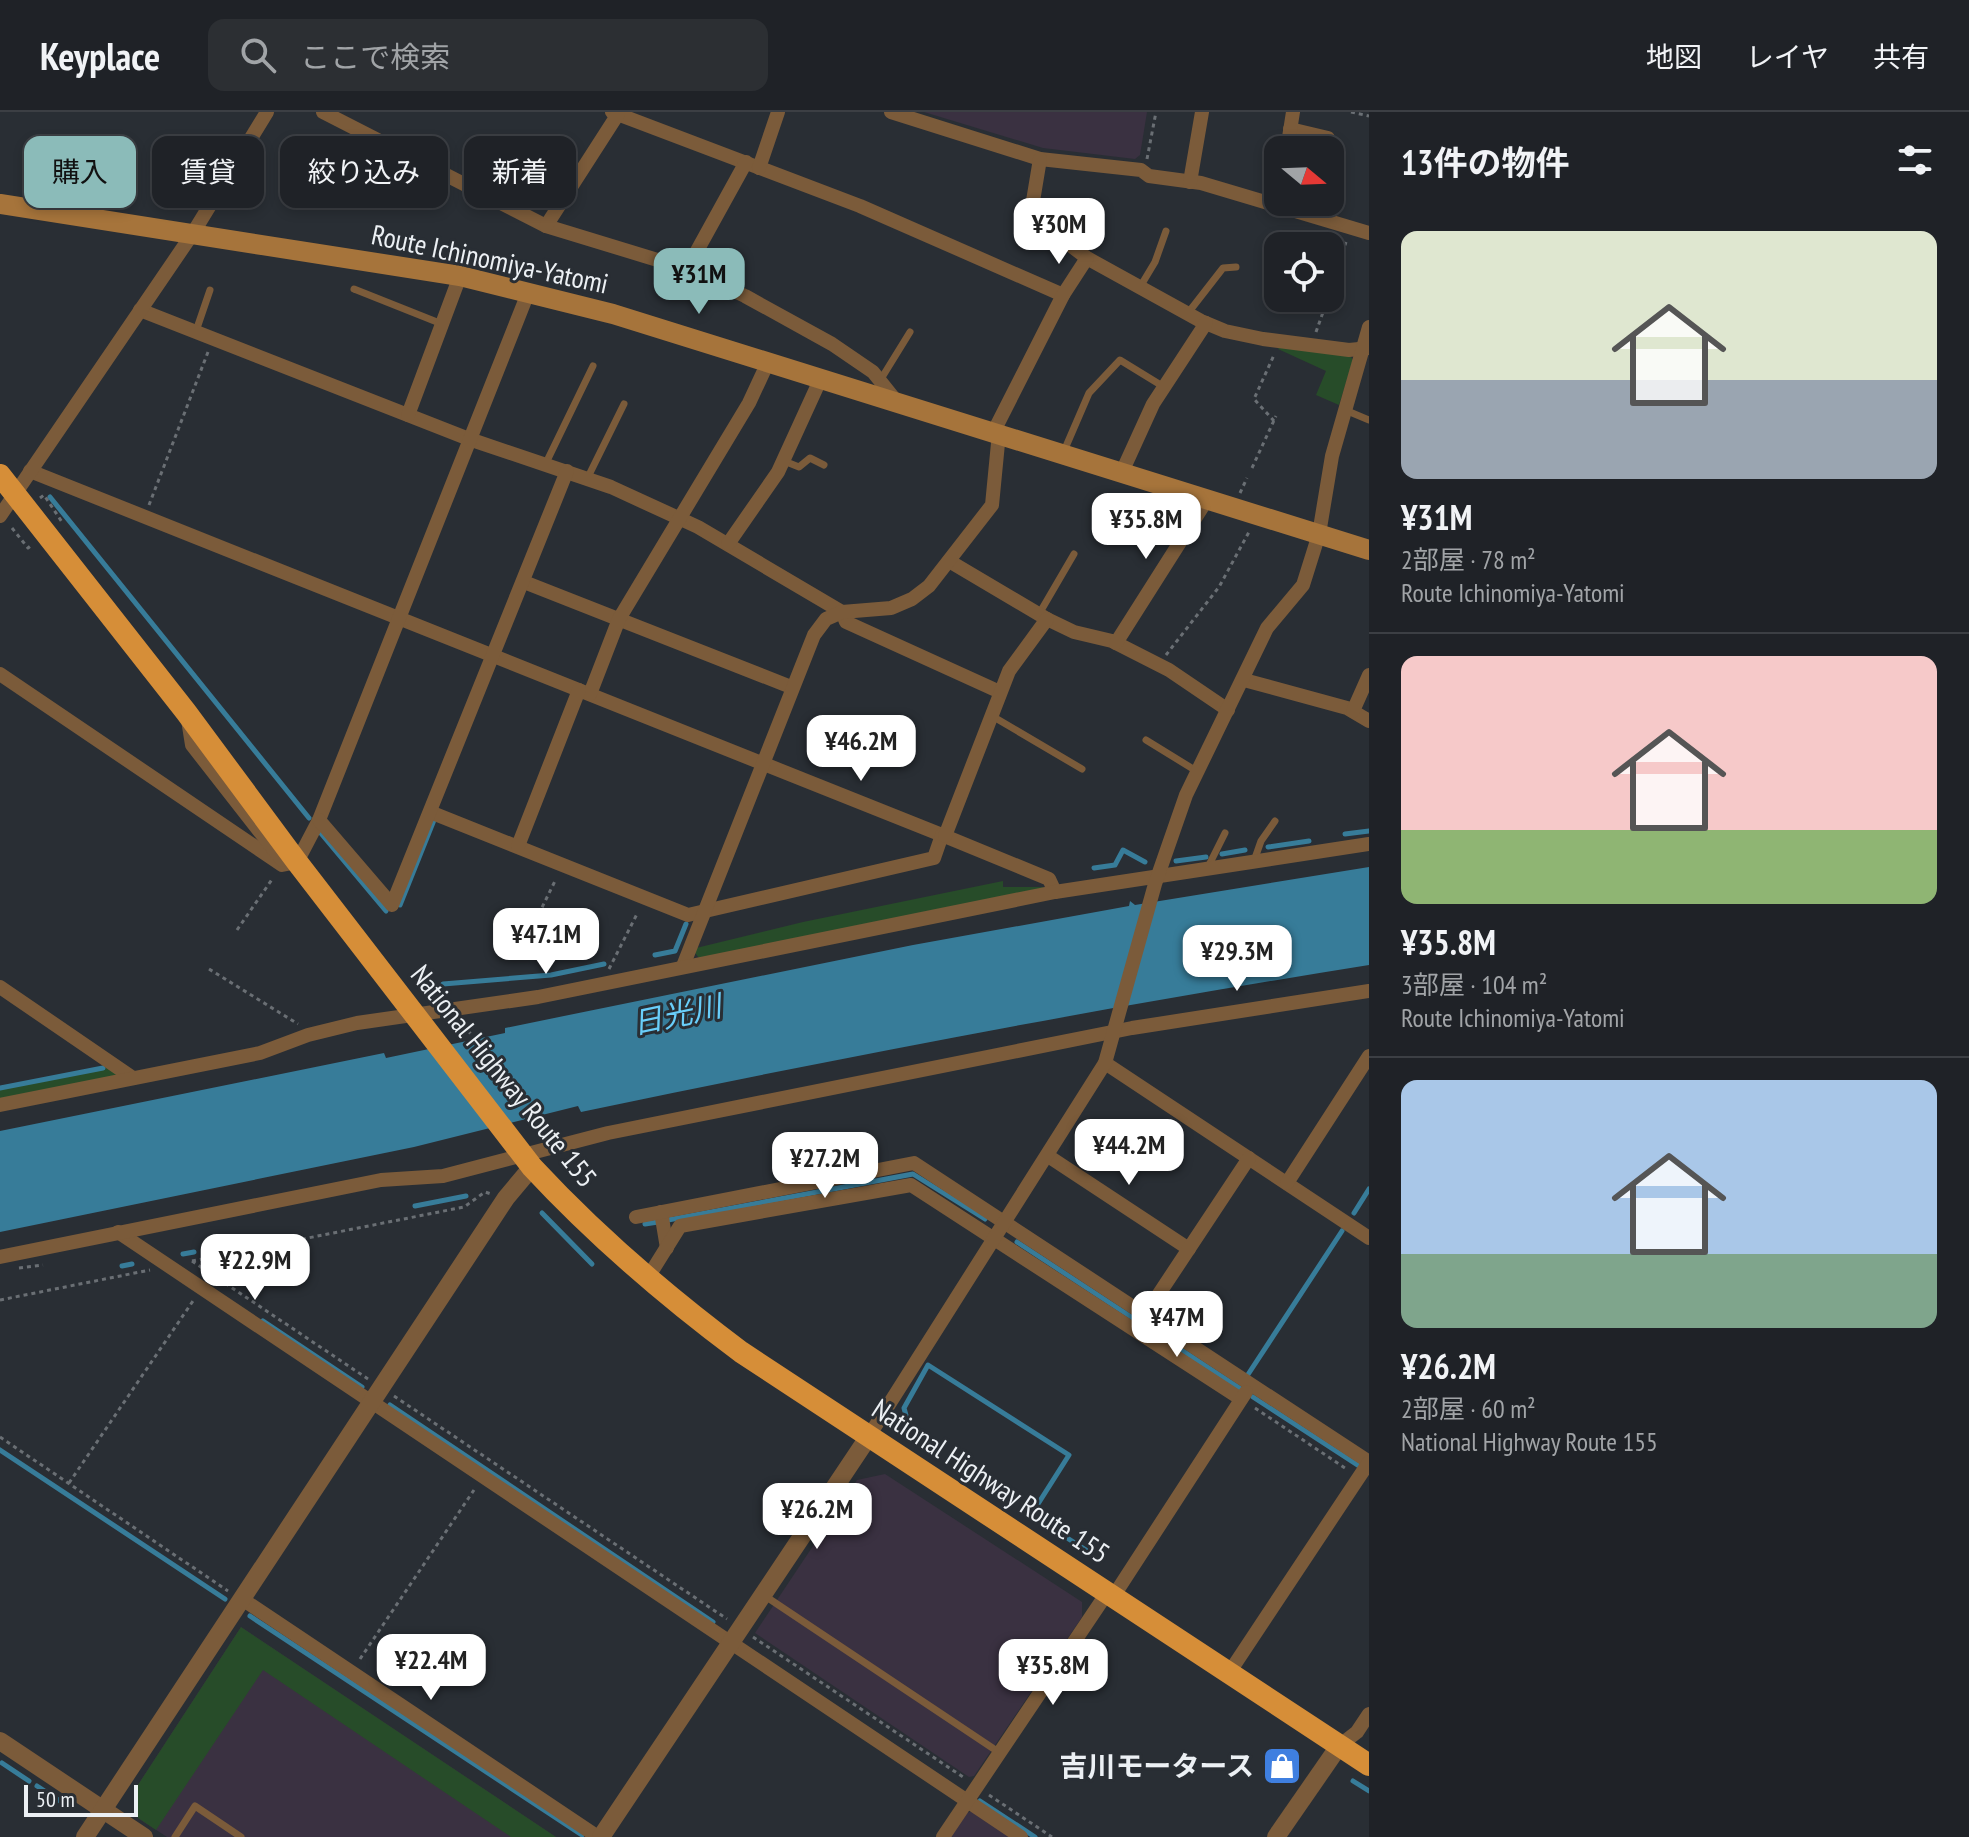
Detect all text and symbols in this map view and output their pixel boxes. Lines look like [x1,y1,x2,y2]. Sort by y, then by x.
search box [208,19,768,91]
text: Keyplace [40,31,160,80]
icon: search [236,33,280,77]
text: ここで検索 [300,37,450,76]
text: 地図 [1646,38,1702,75]
text: レイヤ [1746,38,1829,75]
text: 共有 [1873,38,1929,75]
chip: 購入 [24,136,136,208]
chip: 賃貸 [152,136,264,208]
chip: 絞り込み [280,136,448,208]
chip: 新着 [464,136,576,208]
north arrow [1264,136,1344,216]
map controls [1264,136,1344,312]
icon: filters [1893,138,1937,182]
text: 13件の物件 [1401,140,1570,184]
pin: ¥30M [1012,198,1106,266]
text: ¥30M [1032,207,1086,240]
street label: Route Ichinomiya-Yatomi [368,215,612,302]
button: locate [1264,232,1344,312]
pin: ¥31M [652,248,746,316]
text: ¥31M [672,257,726,290]
icon: home [1597,283,1741,427]
pin: ¥35.8M [1081,493,1211,561]
text: ¥31M [1401,495,1472,539]
text: ¥35.8M [1110,502,1182,535]
text: 2部屋 · 78 m² [1401,543,1536,576]
text: Route Ichinomiya-Yatomi [1401,576,1625,609]
icon: home [1597,708,1741,852]
pin: ¥46.2M [796,715,926,783]
text: ¥46.2M [825,724,897,757]
pin: ¥47.1M [481,908,611,976]
text: ¥47.1M [511,917,581,950]
text: ¥35.8M [1401,920,1496,964]
pin: ¥29.3M [1172,925,1302,993]
text: ¥29.3M [1201,934,1273,967]
street label: National Highway Route 155 [403,957,606,1195]
text: 3部屋 · 104 m² [1401,968,1547,1001]
water label: 日光川 [629,984,728,1042]
text: Route Ichinomiya-Yatomi [1401,1001,1625,1034]
pin: ¥44.2M [1064,1119,1194,1187]
text: ¥44.2M [1093,1128,1165,1161]
pin: ¥27.2M [760,1132,890,1200]
icon: home [1597,1132,1741,1276]
text: ¥27.2M [790,1141,860,1174]
pin: ¥22.9M [190,1234,320,1302]
text: ¥22.9M [219,1243,291,1276]
pin: ¥47M [1130,1291,1224,1359]
text: ¥47M [1150,1300,1204,1333]
text: ¥26.2M [1401,1344,1496,1388]
street label: National Highway Route 155 [865,1390,1117,1571]
text: 2部屋 · 60 m² [1401,1392,1536,1425]
text: National Highway Route 155 [1401,1425,1658,1458]
pin: ¥26.2M [752,1483,882,1551]
text: ¥26.2M [781,1492,853,1525]
pin: ¥22.4M [366,1634,496,1702]
pin: ¥35.8M [988,1639,1118,1707]
text: ¥22.4M [395,1643,467,1676]
text: ¥35.8M [1017,1648,1089,1681]
shop icon: 吉川モータース [1261,1745,1303,1787]
place label: 吉川モータース [1059,1747,1254,1784]
scale bar [24,1781,138,1817]
text: 50 m [36,1785,75,1813]

